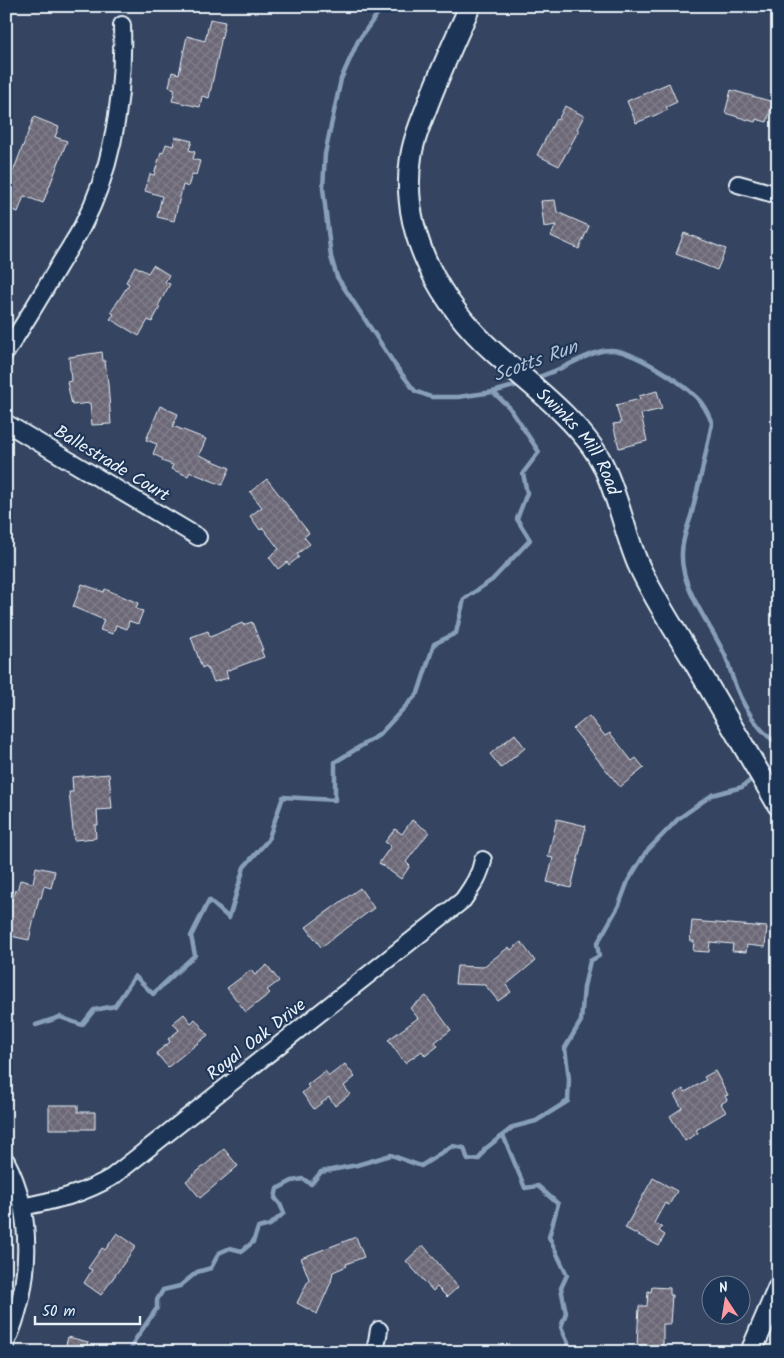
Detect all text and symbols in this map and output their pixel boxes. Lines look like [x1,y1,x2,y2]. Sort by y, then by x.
water label: Scotts Run [489,332,584,391]
street label: Swinks Mill Road [529,381,627,501]
street label: Ballestrade Court [48,418,176,511]
street label: Royal Oak Drive [201,992,313,1089]
north arrow [702,1276,752,1326]
text: N [717,1277,730,1300]
scale bar [35,1293,140,1325]
text: 50 m [42,1300,76,1324]

